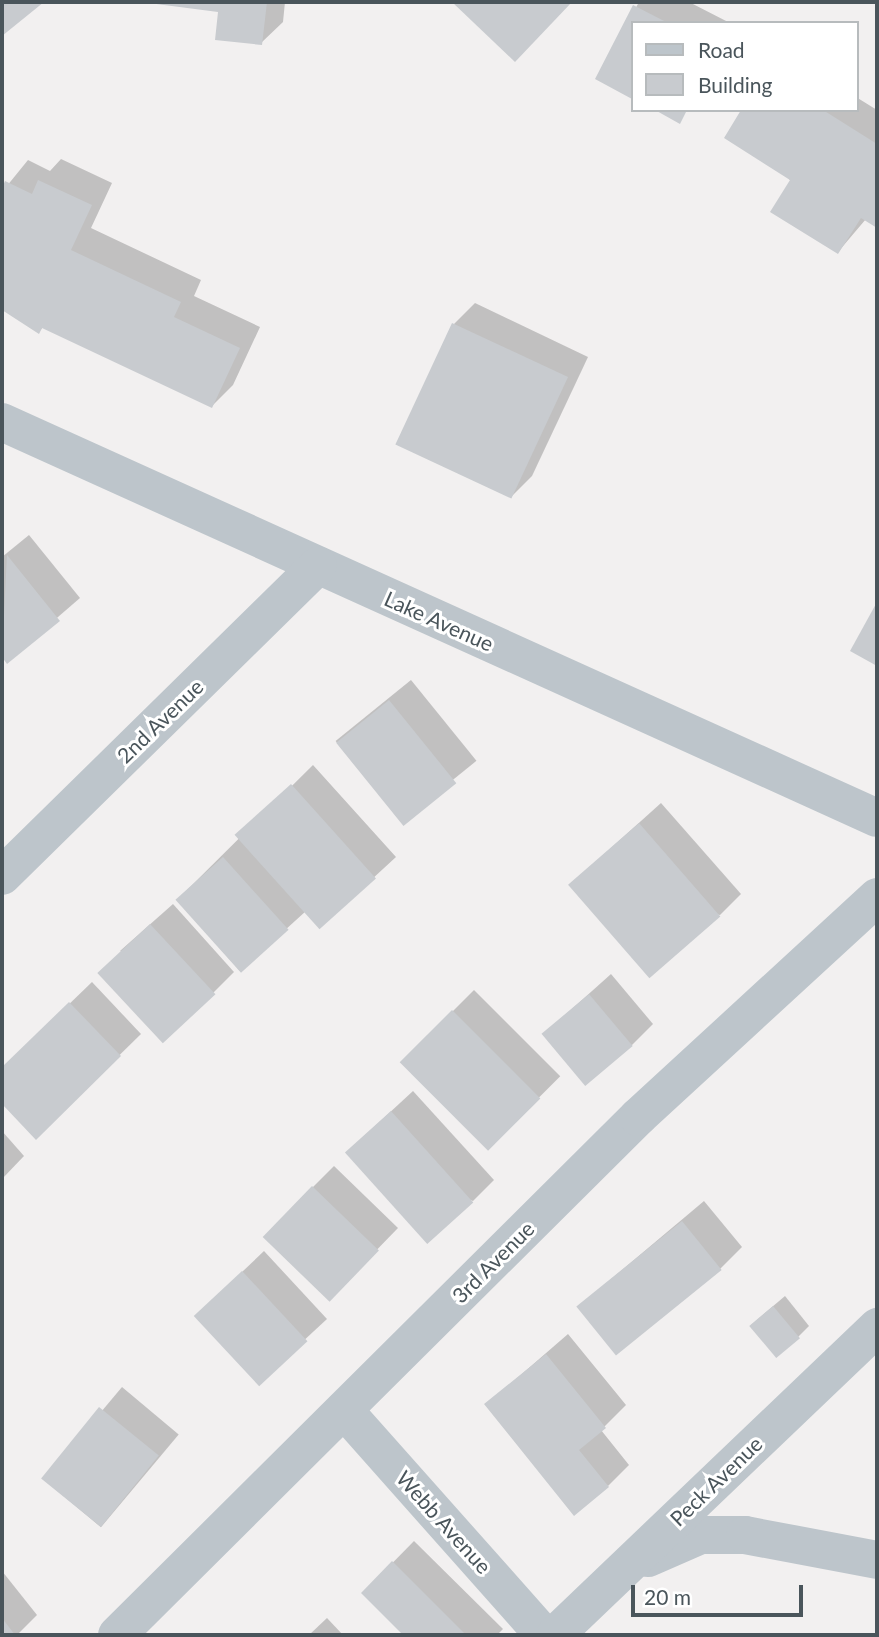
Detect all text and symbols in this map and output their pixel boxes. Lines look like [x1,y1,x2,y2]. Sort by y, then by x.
legend [630,21,858,112]
text: Road [698,37,745,62]
text: Building [698,72,773,97]
street label: Lake Avenue [380,586,498,656]
street label: 2nd Avenue [111,674,209,768]
street label: 3rd Avenue [447,1216,539,1308]
street label: Peck Avenue [665,1431,767,1531]
street label: Webb Avenue [391,1465,497,1579]
scale bar [634,1570,806,1614]
text: 20 m [644,1584,691,1609]

